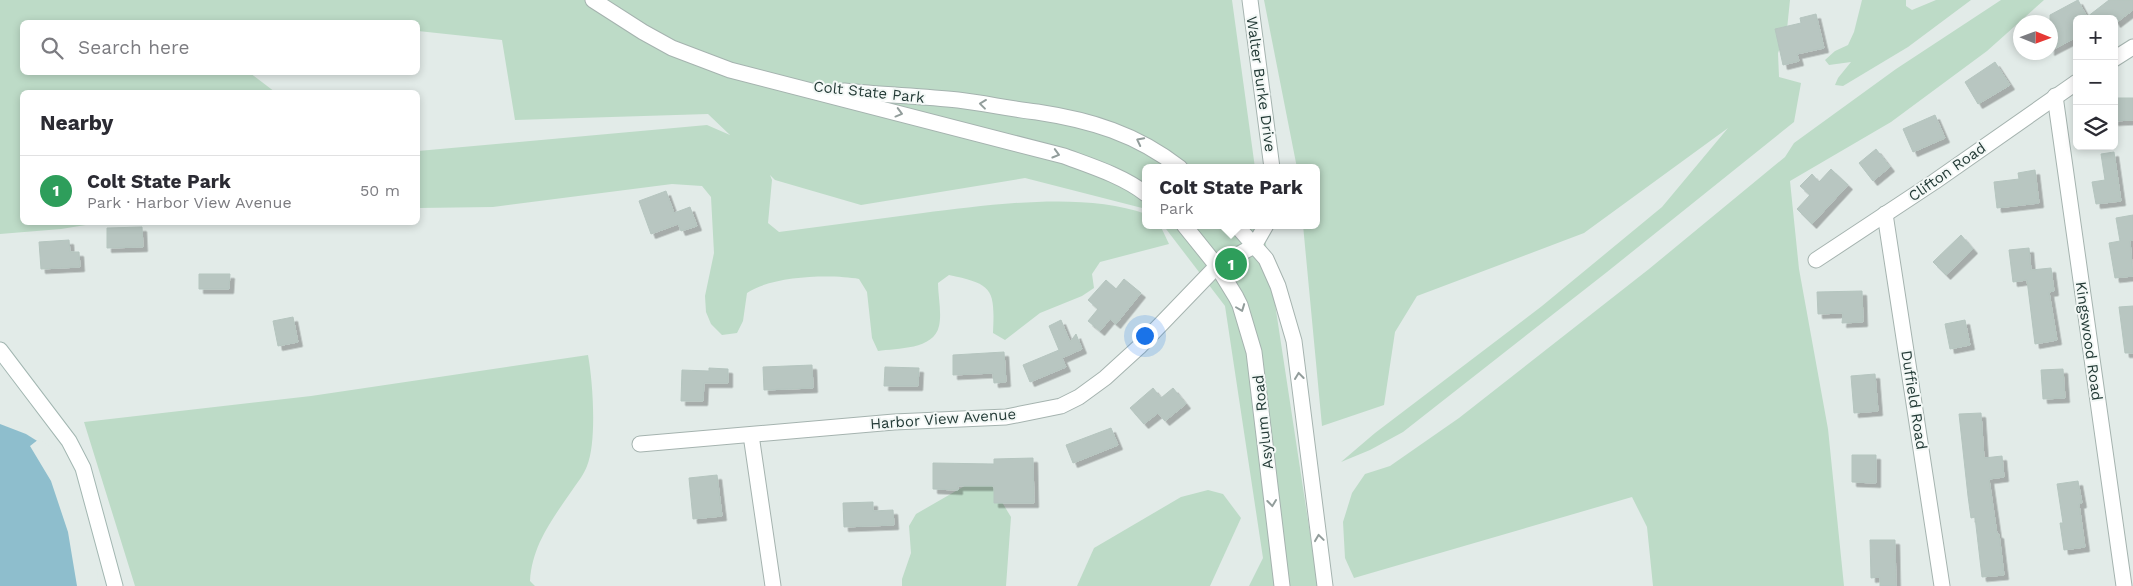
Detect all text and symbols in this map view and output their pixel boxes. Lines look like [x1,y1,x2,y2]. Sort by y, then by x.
street label: Walter Burke Drive [1243,15,1279,153]
north arrow [2013,15,2058,60]
map controls [2073,15,2118,150]
button: + [2073,15,2118,60]
search box [20,20,420,75]
icon: search [38,34,66,62]
text: Search here [78,36,189,59]
button: − [2073,60,2118,105]
street label: Colt State Park [813,77,926,107]
one-way arrow [978,99,986,110]
button: layers [2073,105,2118,150]
one-way arrow [895,107,903,118]
text: Nearby [40,110,113,135]
one-way arrow [1136,137,1145,147]
street label: Clifton Road [1905,139,1989,205]
one-way arrow [1052,149,1060,159]
popup [1142,164,1320,229]
text: Colt State Park [87,170,231,193]
text: Colt State Park [1159,176,1303,199]
text: 1 [53,181,59,200]
text: 50 m [360,181,400,200]
text: Park · Harbor View Avenue [87,193,292,212]
text: Park [1159,199,1194,218]
pin: 1 [1215,245,1247,283]
street label: Kingswood Road [2072,280,2106,402]
one-way arrow [1235,304,1245,312]
your location [1132,323,1158,349]
street label: Duffield Road [1897,349,1931,451]
one-way arrow [1294,372,1305,380]
street label: Asylum Road [1249,374,1277,470]
street label: Harbor View Avenue [869,405,1017,433]
one-way arrow [1266,499,1277,507]
one-way arrow [1314,533,1324,542]

